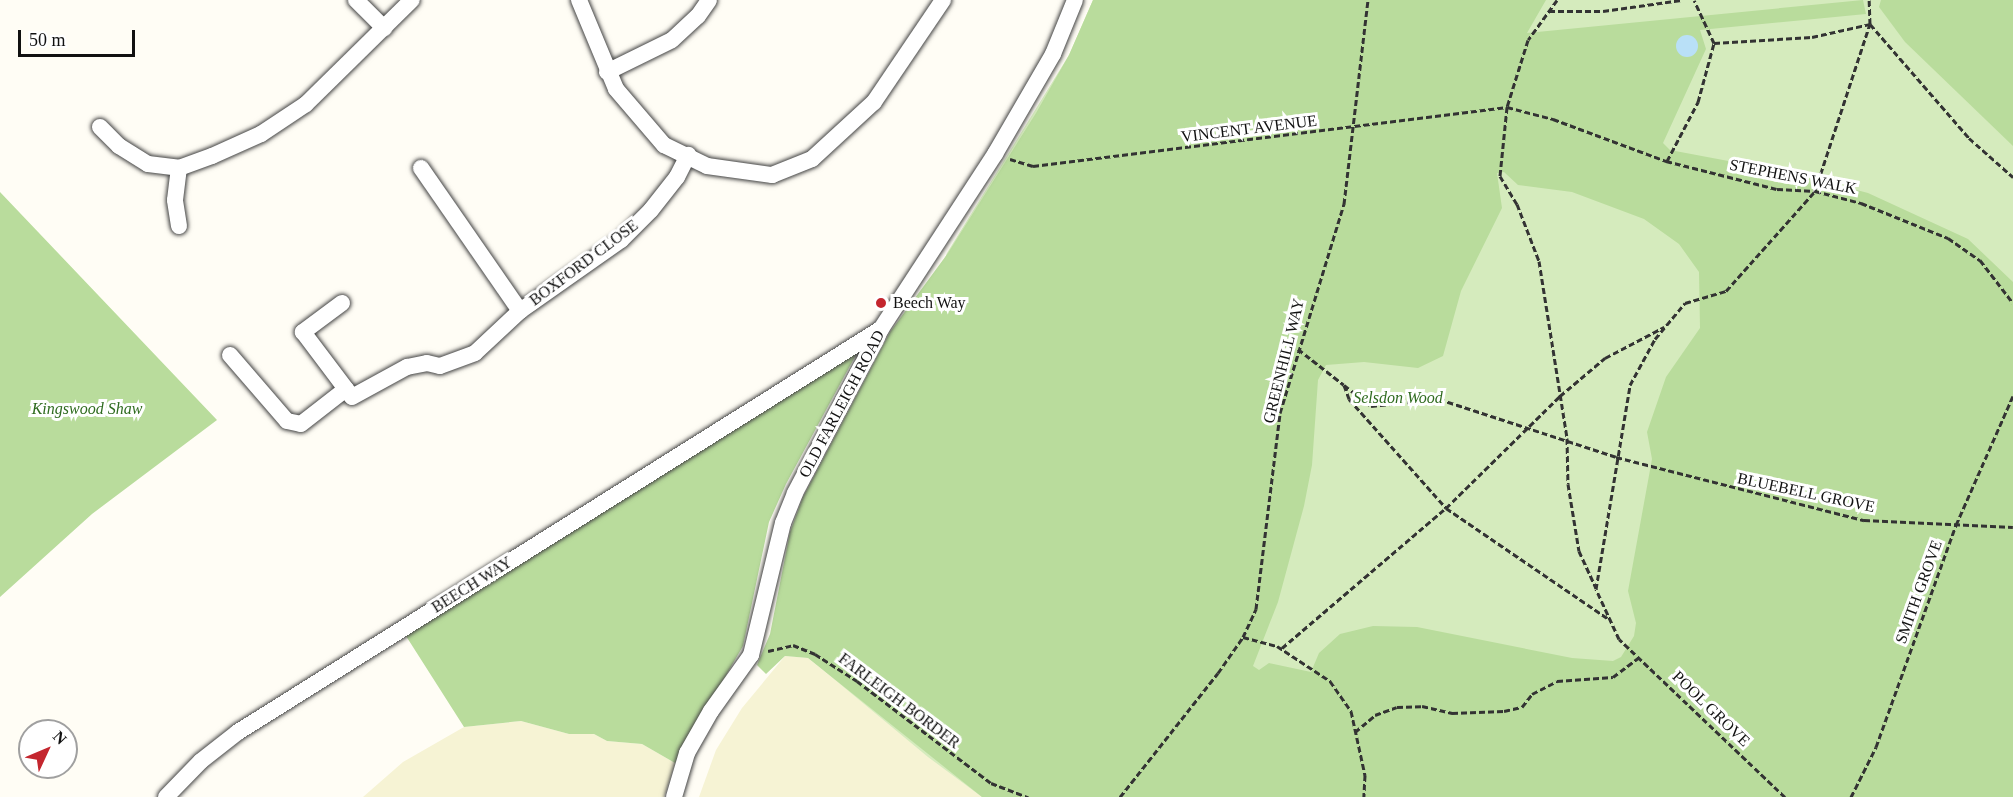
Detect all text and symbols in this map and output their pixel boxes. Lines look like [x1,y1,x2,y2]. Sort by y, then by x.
scale bar [21,18,138,56]
text: 50 m [29,30,66,50]
street label: VINCENT AVENUE [1179,111,1319,147]
street label: STEPHENS WALK [1728,155,1858,199]
street label: BOXFORD CLOSE [526,216,642,310]
place label: Beech Way [893,293,966,313]
marker: Beech Way [874,296,888,310]
street label: GREENHILL WAY [1259,296,1309,426]
street label: OLD FARLEIGH ROAD [795,327,889,481]
park label: Selsdon Wood [1353,388,1443,408]
park label: Kingswood Shaw [32,399,142,419]
street label: BLUEBELL GROVE [1735,469,1877,517]
street label: SMITH GROVE [1891,538,1947,646]
street label: BEECH WAY [428,553,516,617]
street label: FARLEIGH BORDER [835,649,963,753]
street label: POOL GROVE [1668,667,1754,751]
north arrow [18,719,78,779]
text: N [50,727,70,748]

